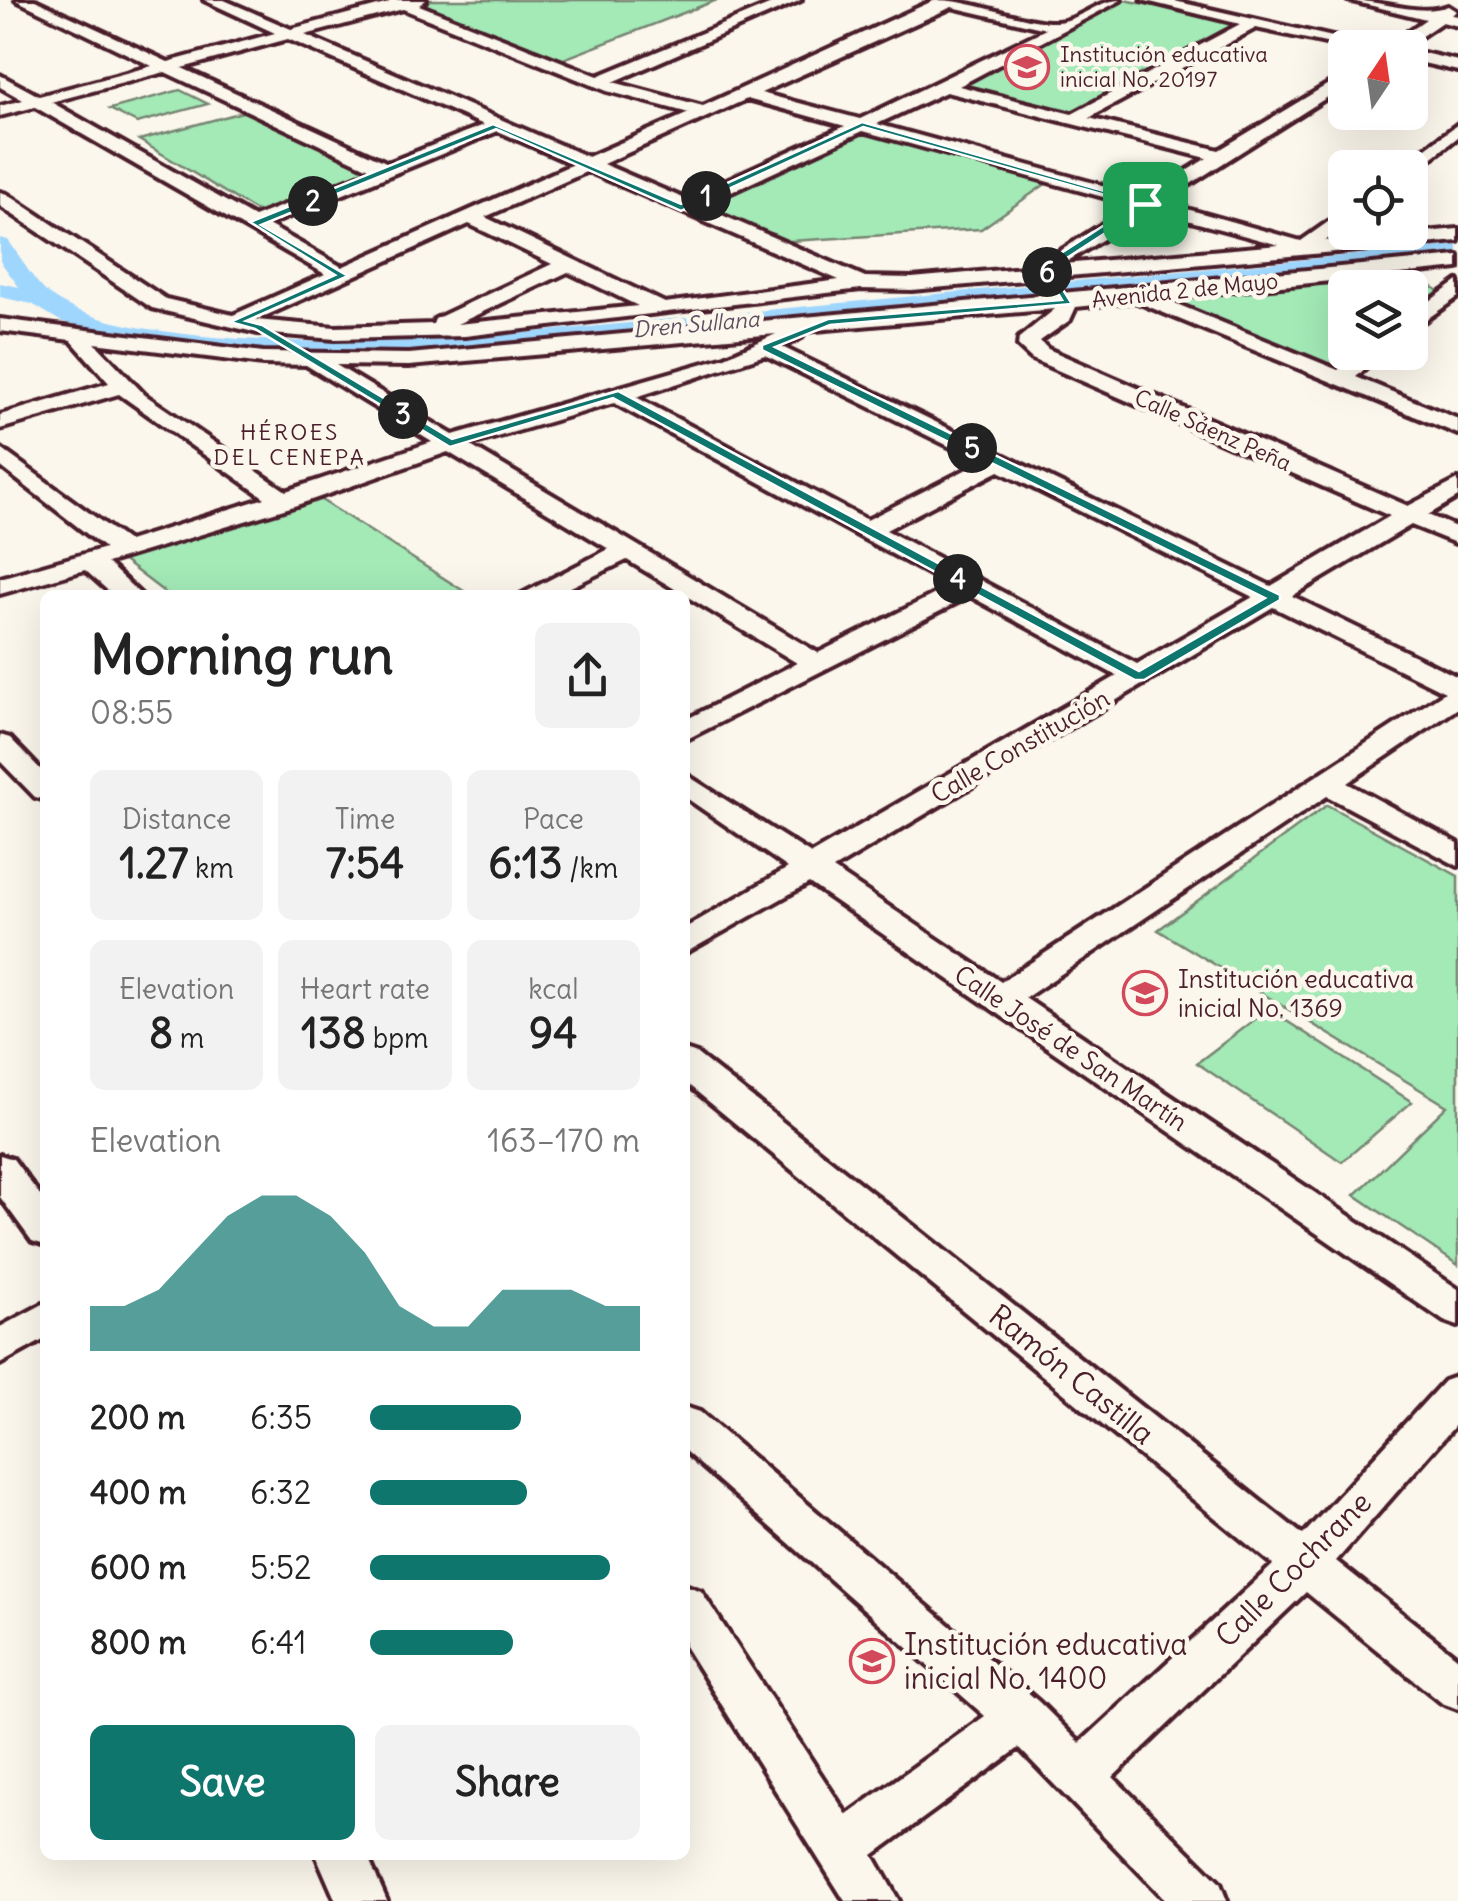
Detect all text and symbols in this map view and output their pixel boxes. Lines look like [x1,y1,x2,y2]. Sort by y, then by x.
north arrow [1328,30,1428,130]
map controls [1328,30,1428,370]
place label: Institución educativa inicial No. 20197 [1060,40,1268,93]
school or university icon: Institución educativa inicial No. 20197 [1004,44,1050,90]
button: locate [1328,150,1428,250]
pin [1103,162,1188,247]
pin: 1 [681,171,731,221]
pin: 2 [288,176,338,226]
icon: arrive [1118,177,1173,232]
text: 1 [700,178,712,214]
text: 2 [305,183,321,219]
pin: 6 [1022,247,1072,297]
text: 6 [1039,254,1055,290]
street label: Avenida 2 de Mayo [1090,266,1280,314]
button: layers [1328,270,1428,370]
water label: Dren Sullana [632,304,762,343]
street label: Calle Sáenz Peña [1130,383,1296,477]
pin: 3 [378,389,428,439]
text: 3 [395,396,411,432]
district label: HÉROES DEL CENEPA [214,418,366,471]
pin: 5 [947,423,997,473]
text: 5 [964,430,980,466]
pin: 4 [933,554,983,604]
text: 4 [950,561,966,597]
text: Morning run [90,620,394,689]
button: share [535,623,640,728]
street label: Calle Constitución [925,682,1115,810]
text: 08:55 [90,692,174,733]
text: Distance [122,801,231,837]
text: Time [335,801,395,837]
text: Pace [523,801,584,837]
text: 1.27 [119,837,188,889]
text: 7:54 [326,837,404,889]
text: 6:13 [488,837,563,889]
text: km [188,850,234,886]
text: /km [563,850,618,886]
street label: Calle José de San Martín [948,958,1194,1138]
place label: Institución educativa inicial No. 1369 [1178,963,1414,1024]
school or university icon: Institución educativa inicial No. 1369 [1122,970,1168,1016]
text: Elevation [119,971,234,1007]
text: Heart rate [300,971,430,1007]
text: kcal [528,971,579,1007]
text: 8 [149,1007,173,1059]
text: 138 [301,1007,366,1059]
text: 94 [529,1007,578,1059]
text: m [173,1020,204,1056]
text: bpm [366,1020,429,1056]
text: Elevation [90,1120,221,1161]
text: 163–170 m [487,1120,640,1161]
street label: Ramón Castilla [982,1296,1162,1452]
text: 200 m [90,1397,185,1438]
text: 6:35 [250,1397,312,1438]
text: 400 m [90,1472,186,1513]
text: 6:32 [250,1472,311,1513]
street label: Calle Cochrane [1207,1483,1379,1655]
text: 600 m [90,1547,186,1588]
text: 5:52 [250,1547,312,1588]
text: 800 m [90,1622,186,1663]
text: 6:41 [250,1622,307,1663]
place label: Institución educativa inicial No. 1400 [904,1625,1187,1697]
school or university icon: Institución educativa inicial No. 1400 [849,1638,895,1684]
button: Save [90,1725,355,1840]
button: Share [375,1725,640,1840]

